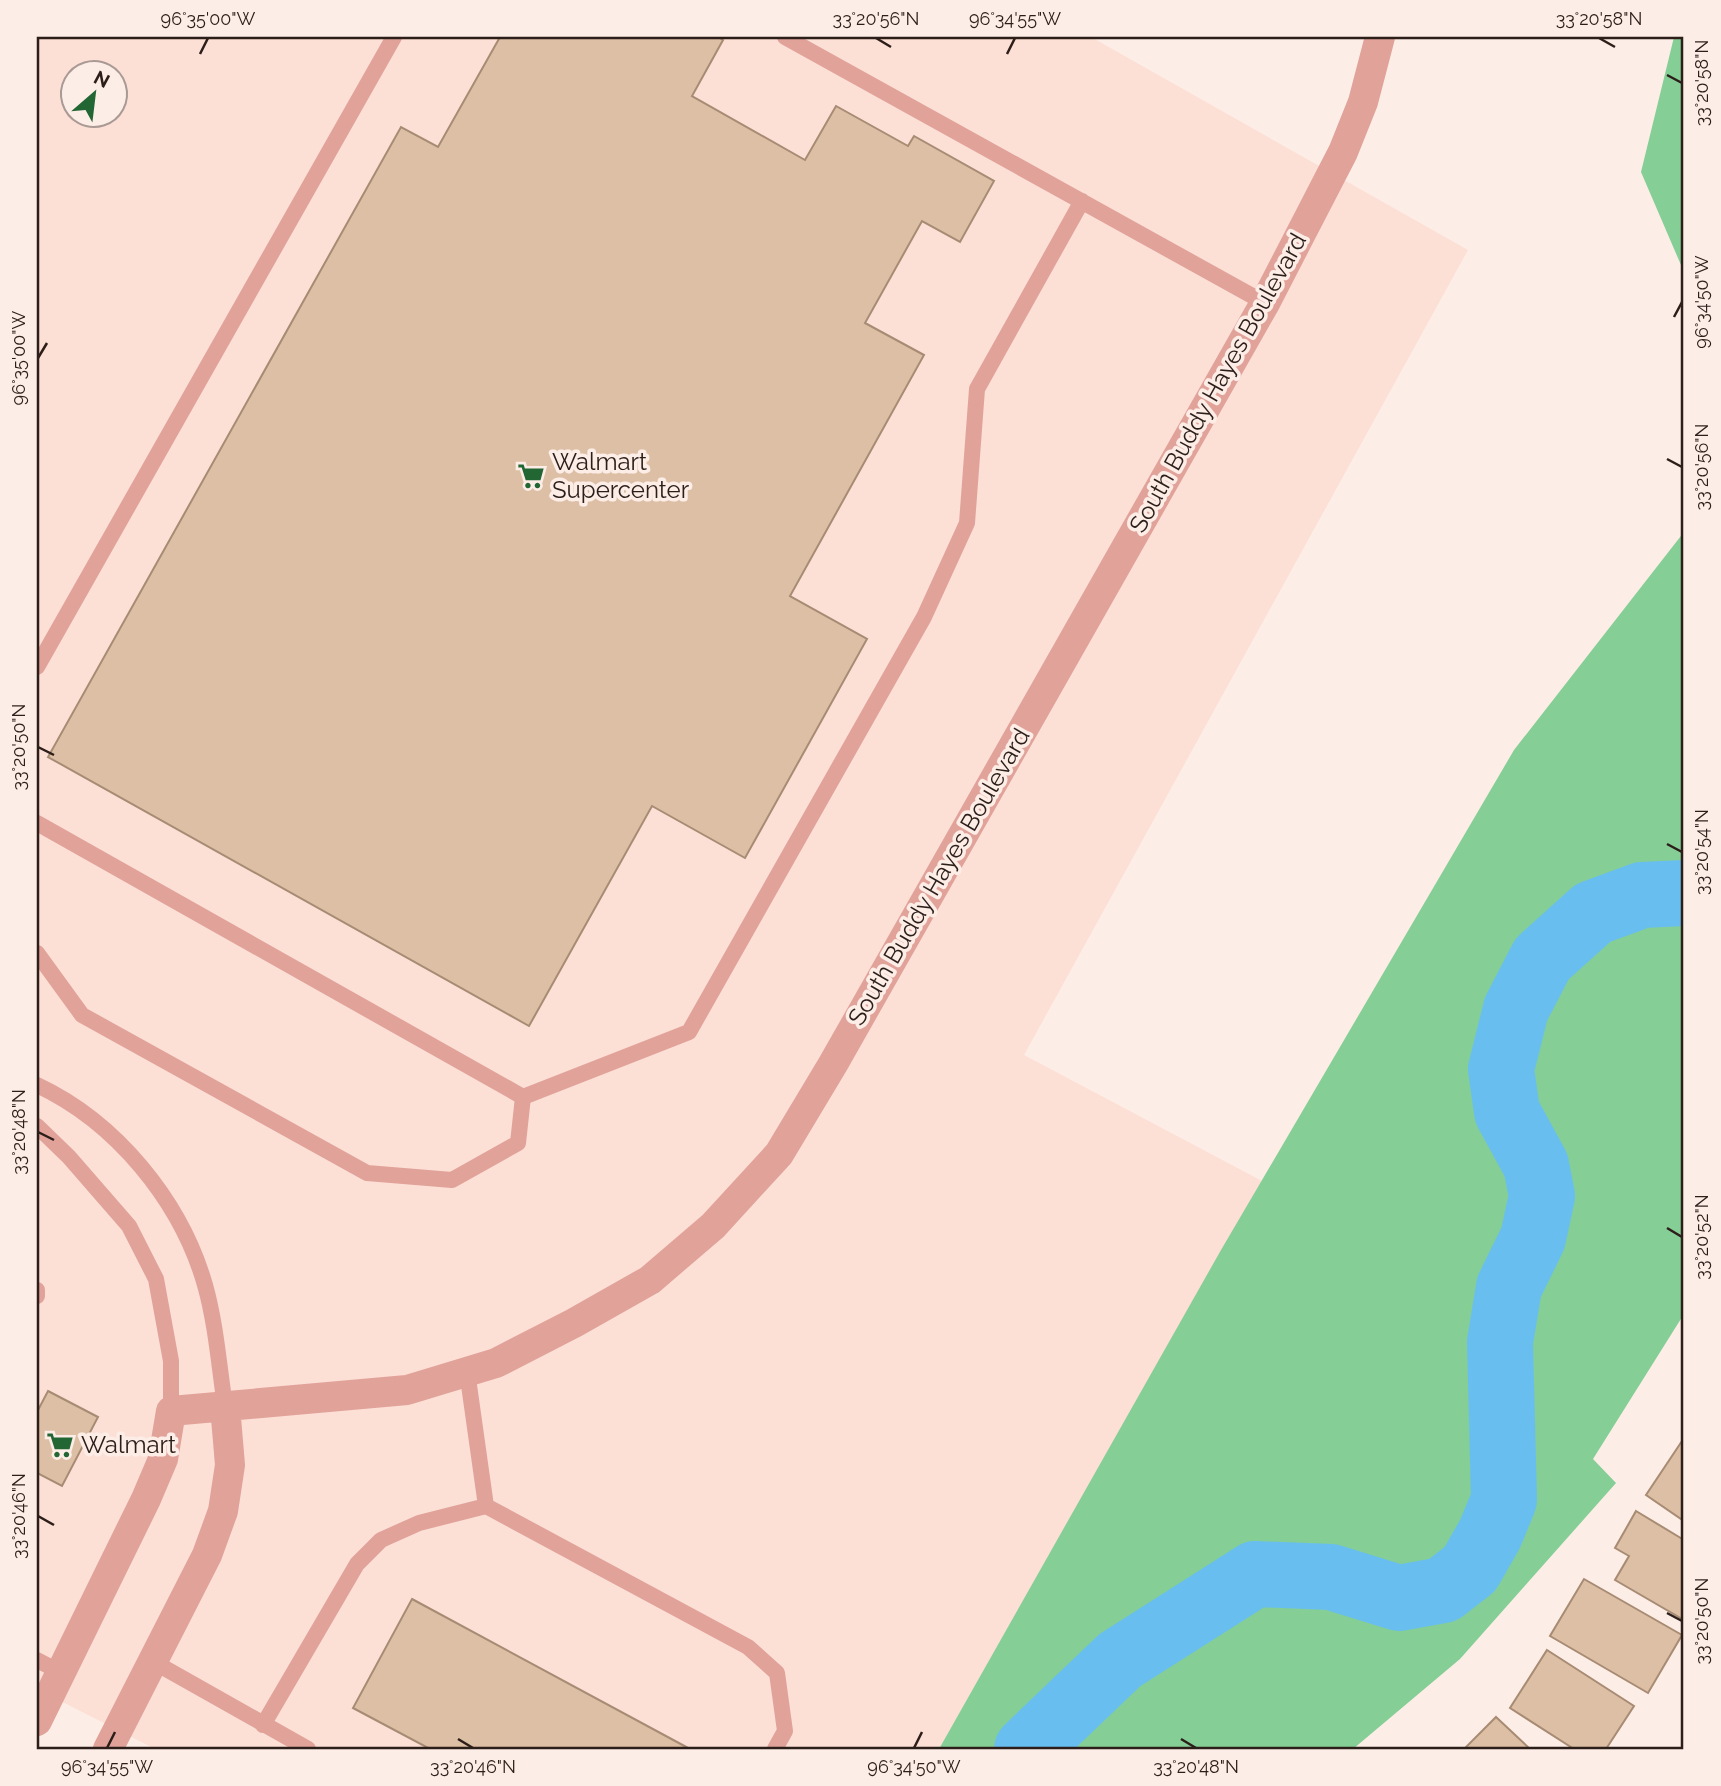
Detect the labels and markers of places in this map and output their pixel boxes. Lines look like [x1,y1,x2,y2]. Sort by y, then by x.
place label: Walmart Supercenter [552,447,690,504]
supermarket icon: Walmart Supercenter [516,461,546,491]
supermarket icon: Walmart [45,1430,75,1460]
place label: Walmart [81,1430,176,1459]

